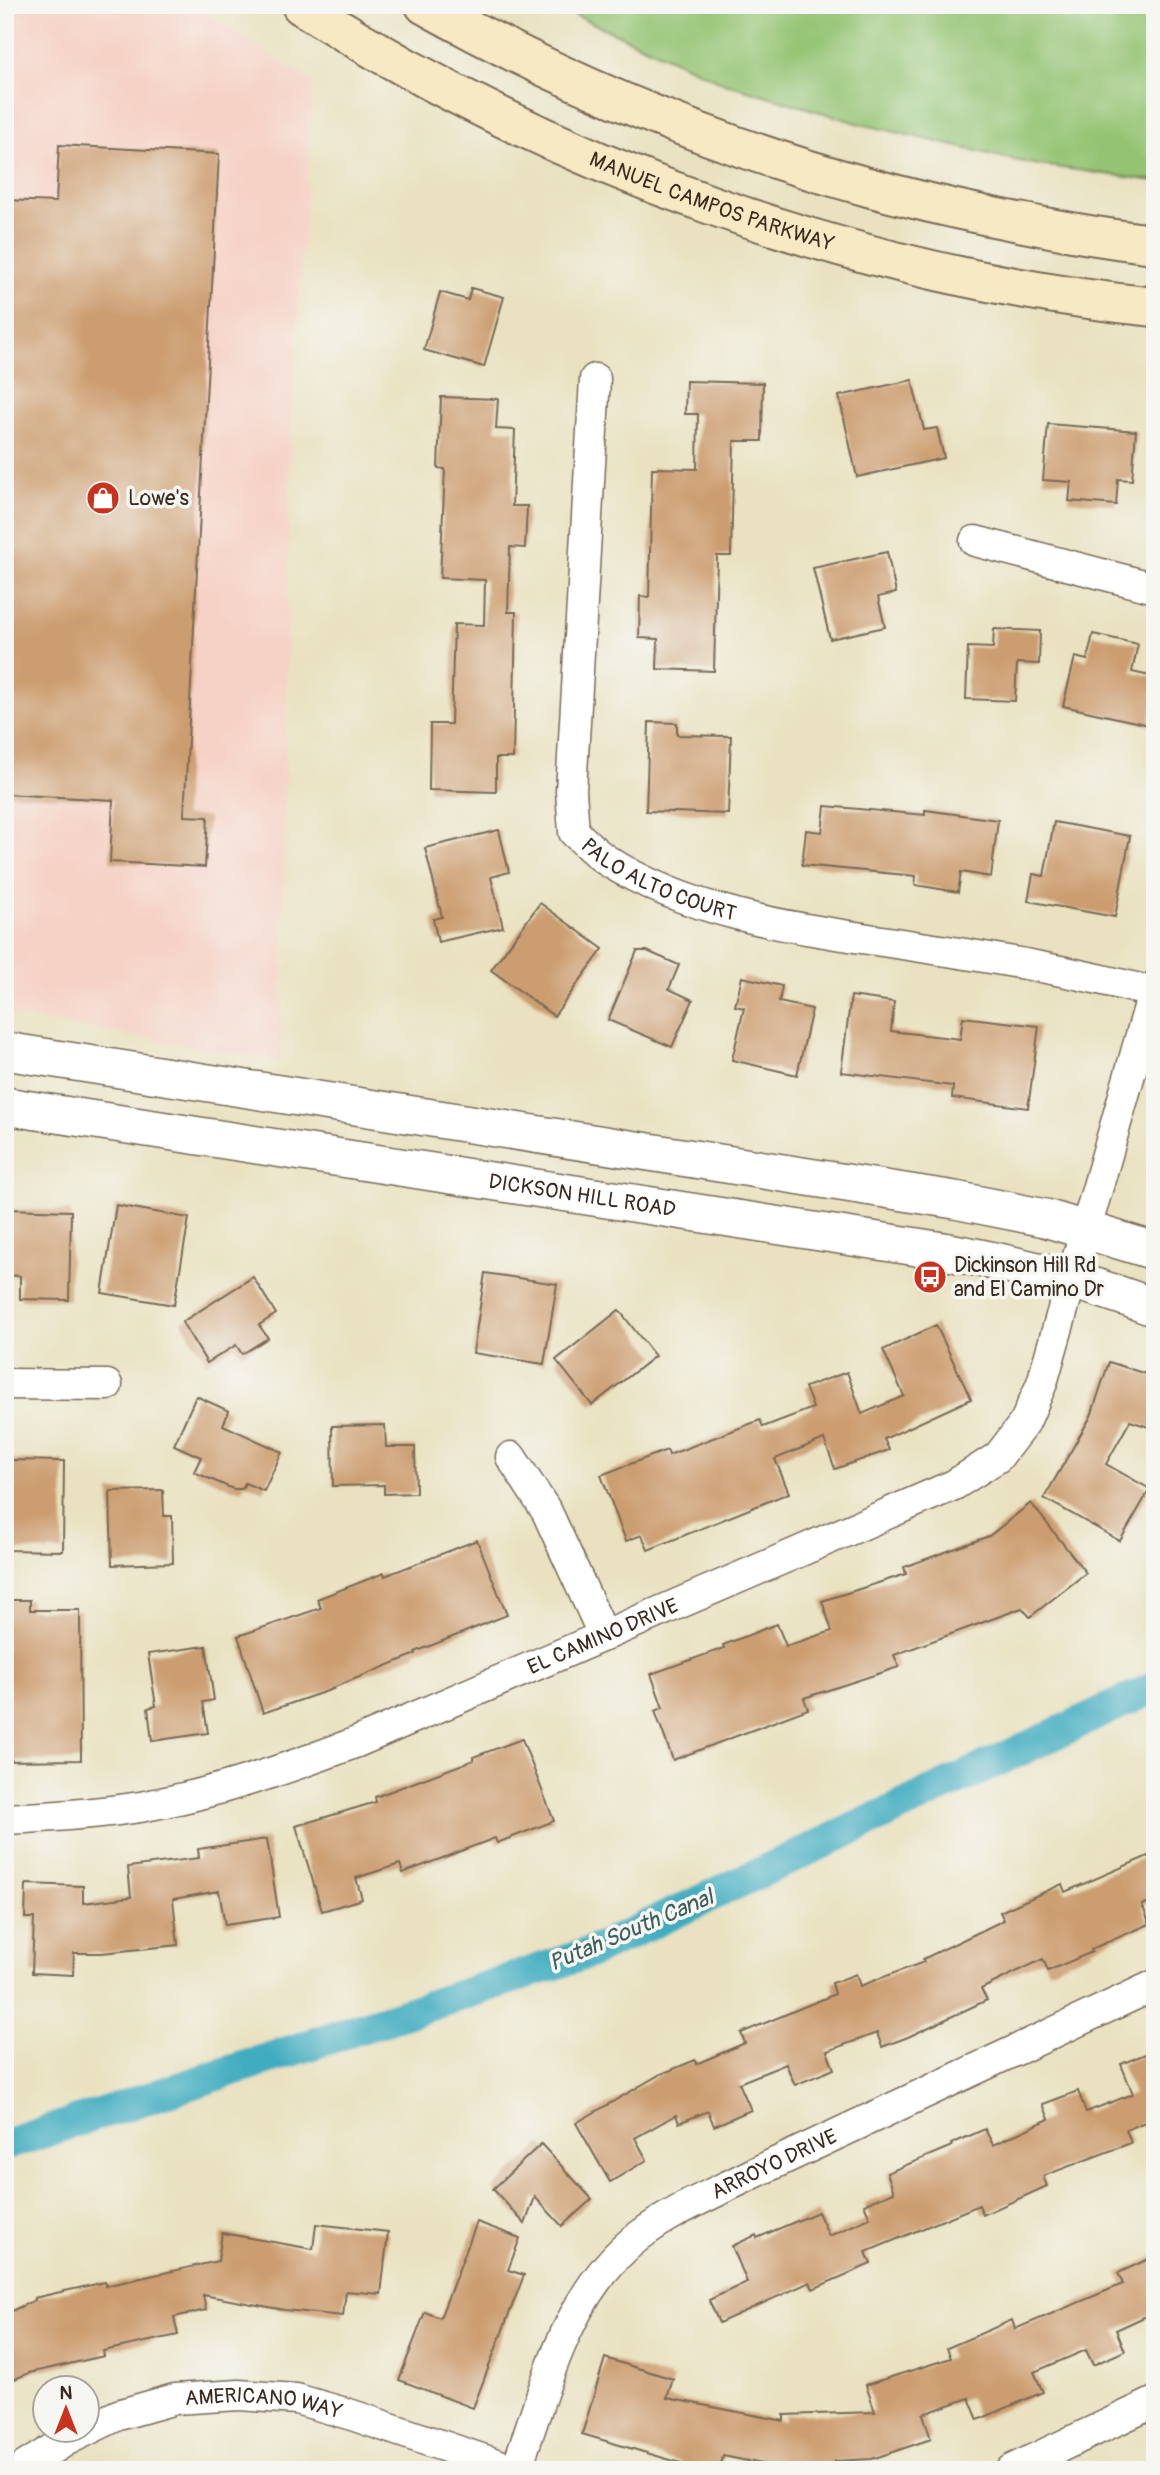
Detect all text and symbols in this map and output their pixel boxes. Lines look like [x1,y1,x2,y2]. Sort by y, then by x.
street label: MANUEL CAMPOS PARKWAY [586,145,837,257]
shop icon: Lowe's [84,479,122,517]
place label: Lowe's [128,485,190,512]
street label: PALO ALTO COURT [575,832,740,927]
street label: DICKSON HILL ROAD [487,1167,678,1223]
place label: Dickinson Hill Rd and El Camino Dr [954,1252,1105,1303]
bus stop icon: Dickinson Hill Rd and El Camino Dr [911,1258,949,1296]
street label: EL CAMINO DRIVE [523,1592,683,1681]
water label: Putah South Canal [544,1881,720,1978]
street label: ARROYO DRIVE [707,2122,842,2205]
north arrow [32,2374,102,2444]
text: N [60,2381,73,2405]
street label: AMERICANO WAY [184,2381,346,2425]

